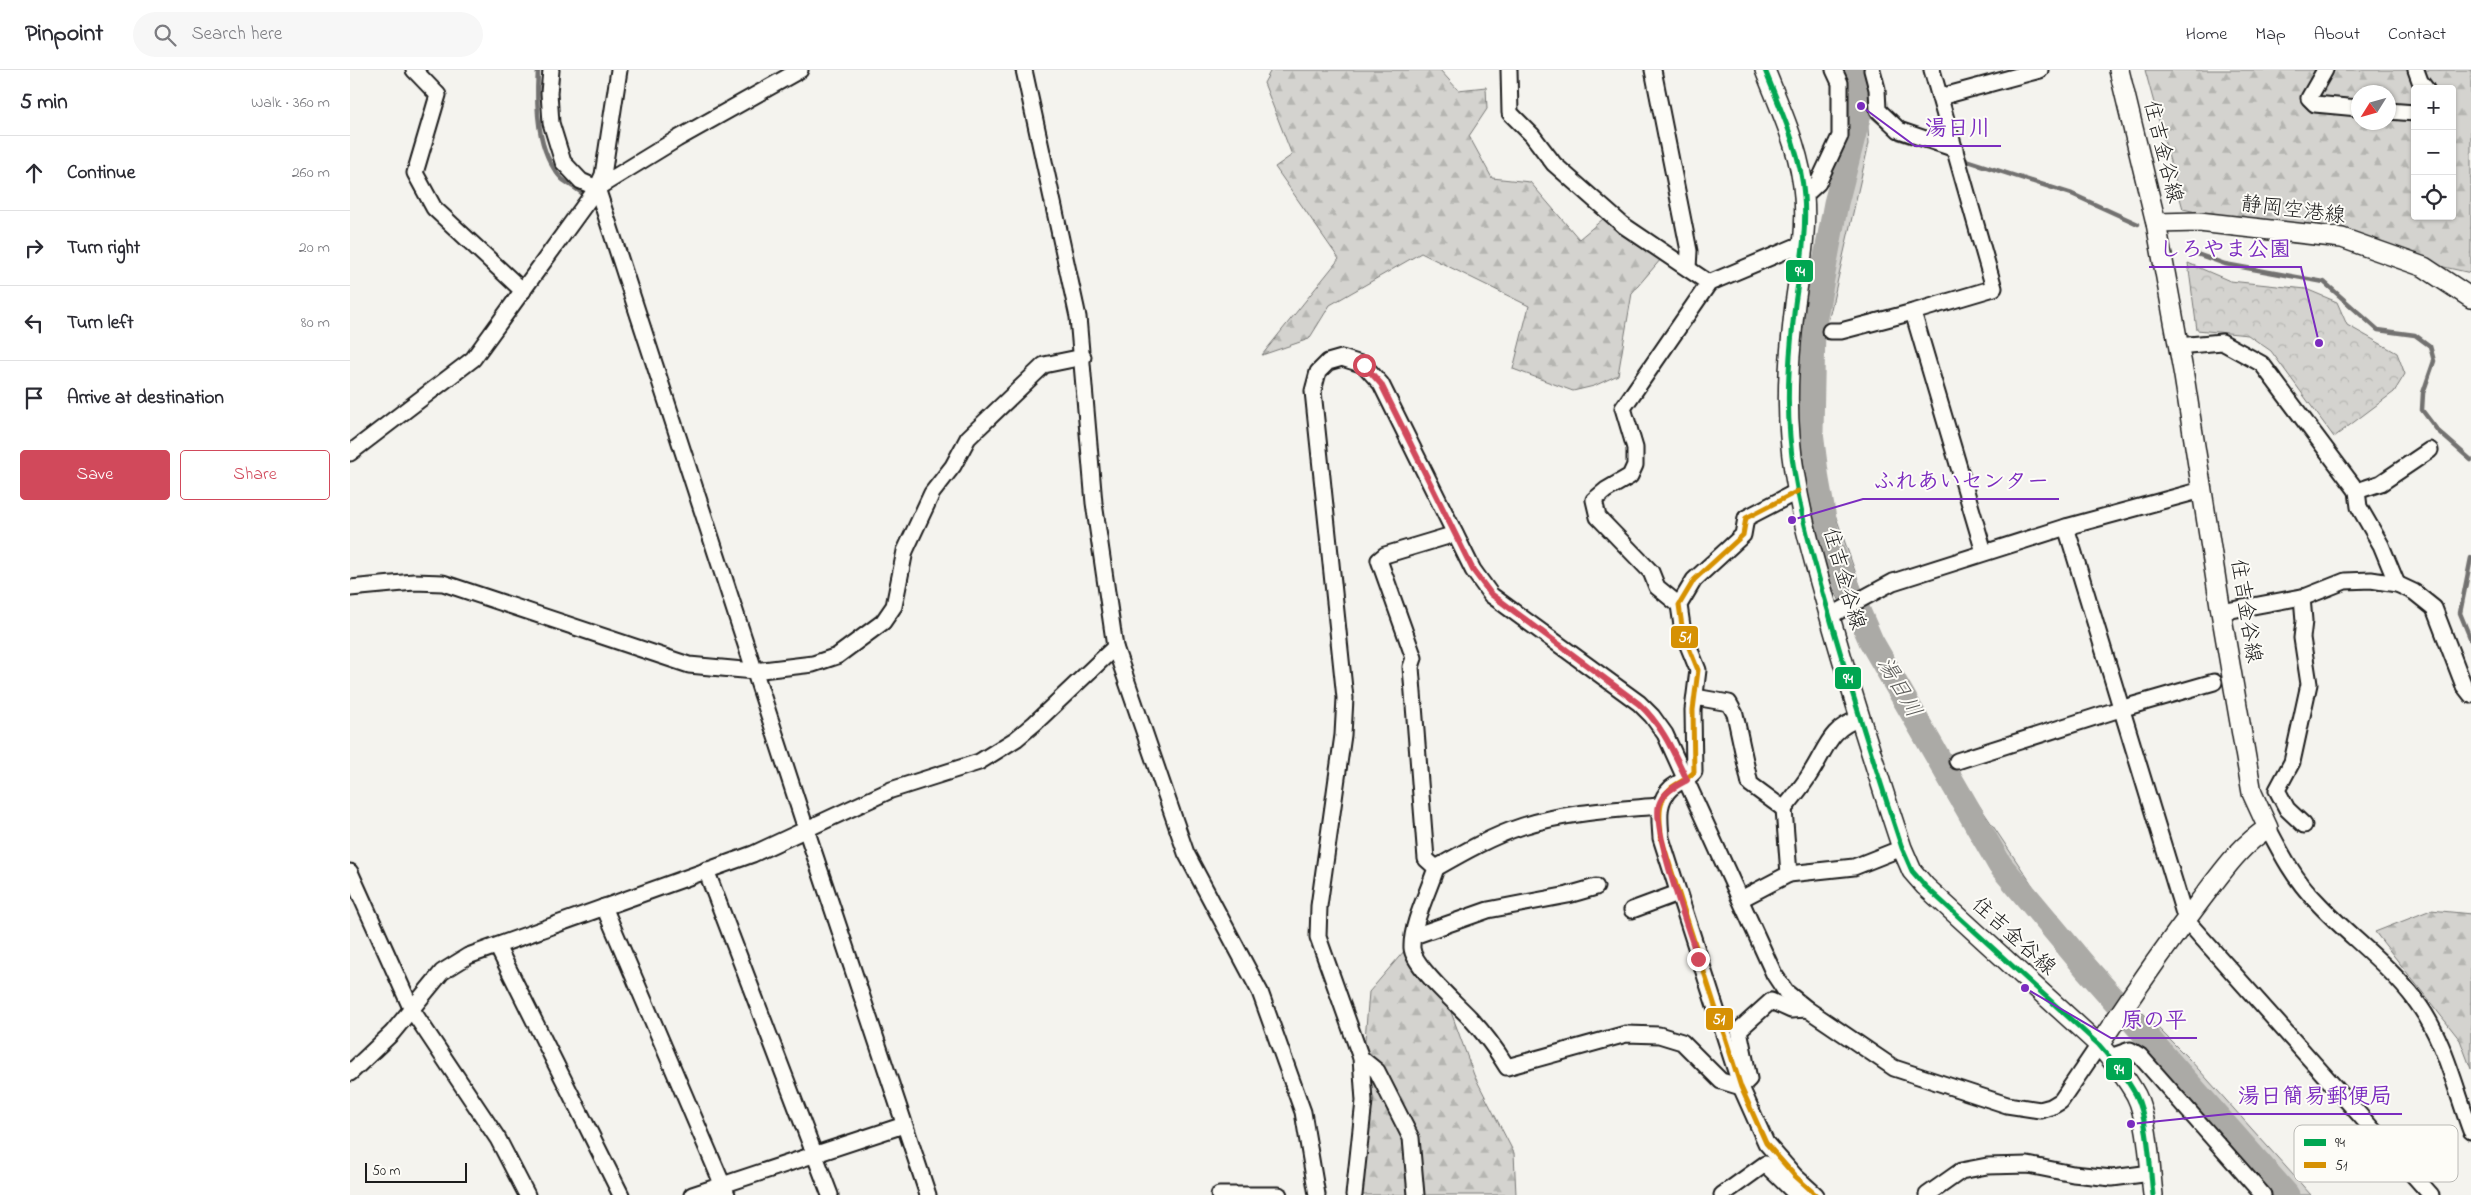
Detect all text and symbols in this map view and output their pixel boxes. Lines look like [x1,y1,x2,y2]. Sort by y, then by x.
search box [133,12,483,57]
text: Pinpoint [25,17,103,52]
icon: search [151,21,179,49]
text: Search here [191,21,282,48]
text: Home [2186,22,2227,48]
text: Map [2255,22,2286,48]
text: About [2314,22,2360,48]
text: Contact [2388,22,2446,48]
north arrow [2351,85,2396,130]
map controls [2411,85,2456,220]
button: + [2411,85,2456,130]
text: 5 min [20,88,68,118]
text: Walk · 360 m [251,91,330,115]
street label: 住吉金谷線 [2135,97,2189,207]
callout: 湯日川 [1915,109,2001,146]
text: 湯日川 [1925,114,1991,146]
button: − [2411,130,2456,175]
icon: ahead [20,159,48,187]
text: Continue [67,160,135,187]
text: 260 m [292,161,330,185]
button: locate [2411,175,2456,220]
street label: 静岡空港線 [2239,190,2347,232]
callout: しろやま公園 [2149,230,2301,267]
icon: right [20,234,48,262]
text: Turn right [67,235,140,262]
text: しろやま公園 [2159,235,2291,267]
text: 20 m [299,236,330,260]
line badge: 94 [1785,259,1814,283]
text: 94 [1794,262,1805,283]
icon: left [20,309,48,337]
text: Turn left [67,310,134,337]
text: 80 m [301,311,330,335]
route start [1353,354,1376,377]
icon: arrive [20,384,48,412]
text: Arrive at destination [67,385,224,412]
button: Save [20,450,170,500]
button: Share [180,450,330,500]
callout: ふれあいセンター [1863,462,2059,499]
text: ふれあいセンター [1873,467,2049,499]
street label: 住吉金谷線 [1814,524,1872,634]
street label: 住吉金谷線 [2222,557,2268,665]
line badge: 51 [1670,625,1699,649]
text: 51 [1679,628,1692,649]
water label: 湯日川 [1868,651,1928,725]
line badge: 94 [1834,666,1862,690]
text: 94 [1842,669,1853,690]
street label: 住吉金谷線 [1964,891,2062,983]
route end [1687,948,1710,971]
callout: 原の平 [2111,1001,2197,1038]
text: 原の平 [2121,1006,2187,1038]
line badge: 51 [1705,1007,1734,1031]
text: 51 [1713,1010,1726,1031]
line badge: 94 [2105,1057,2133,1081]
text: 94 [2113,1060,2124,1081]
callout: 湯日簡易郵便局 [2228,1077,2402,1114]
text: 湯日簡易郵便局 [2238,1082,2392,1114]
legend [2294,1125,2458,1182]
text: 94 [2335,1133,2345,1154]
text: 51 [2335,1156,2348,1177]
scale bar [365,1160,468,1183]
text: 50 m [372,1161,400,1182]

